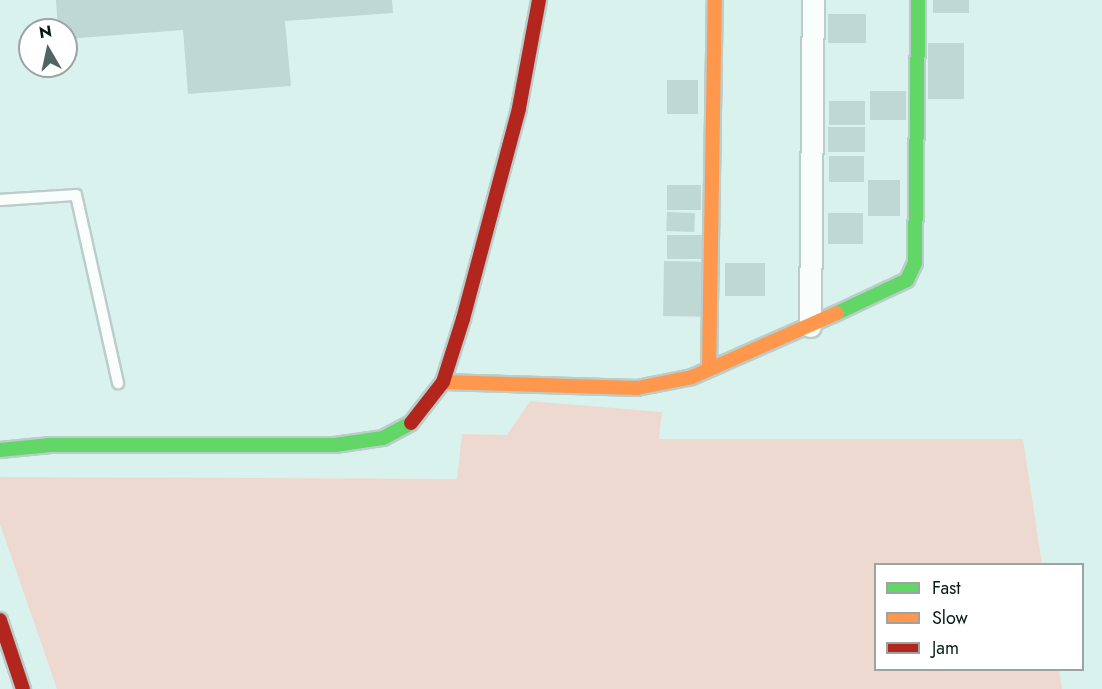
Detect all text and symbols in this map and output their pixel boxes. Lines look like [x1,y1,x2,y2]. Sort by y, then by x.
north arrow [18,18,78,78]
text: N [37,19,53,44]
legend [874,563,1084,671]
text: Fast [932,575,961,601]
text: Slow [932,605,968,631]
text: Jam [932,635,959,661]

